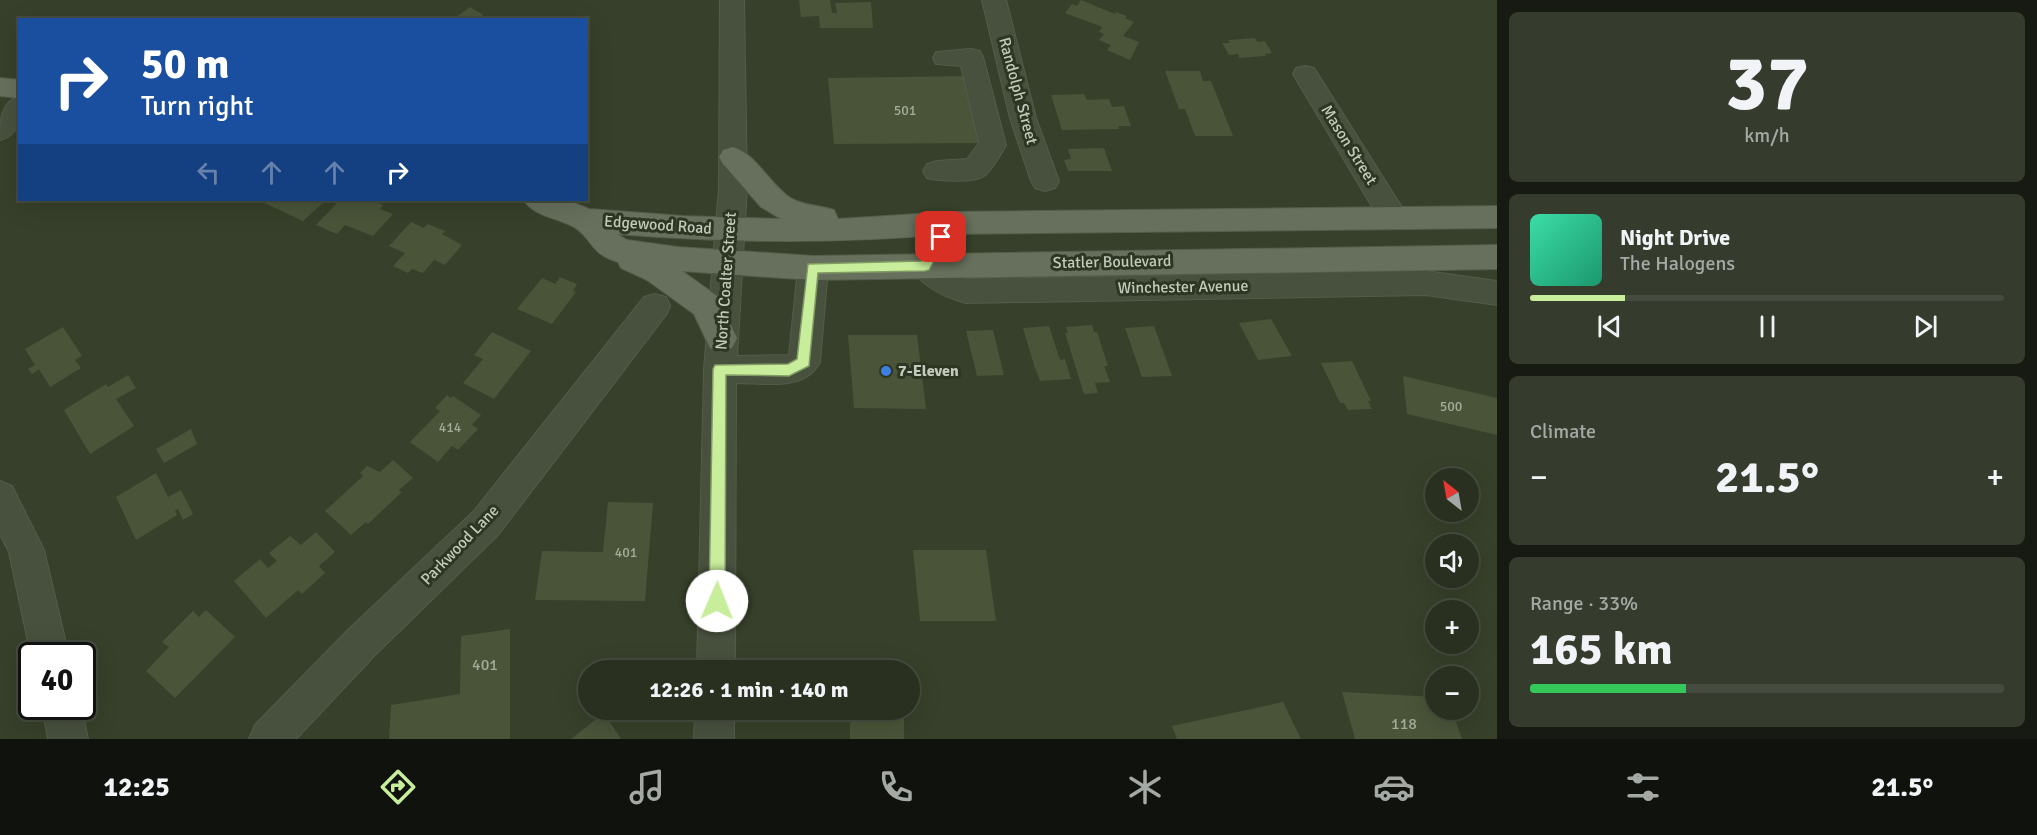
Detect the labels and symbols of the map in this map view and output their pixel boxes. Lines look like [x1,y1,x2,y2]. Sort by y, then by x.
street label: Randolph Street [994,35,1042,147]
street label: Mason Street [1317,101,1382,189]
house number: 501 [894,102,916,119]
street label: Edgewood Road [604,211,712,239]
street label: North Coalter Street [711,211,741,351]
pin [915,211,966,262]
street label: Statler Boulevard [1052,251,1172,273]
street label: Winchester Avenue [1117,276,1249,298]
place label: 7-Eleven [898,361,959,381]
marker: 7-Eleven [879,364,893,378]
house number: 500 [1440,398,1462,415]
house number: 414 [439,419,462,436]
north arrow [1425,468,1479,522]
street label: Parkwood Lane [417,501,503,589]
house number: 401 [615,544,637,561]
position arrow [685,569,749,633]
speed limit sign: 40 [18,642,96,720]
house number: 401 [472,655,498,675]
house number: 118 [1391,714,1417,734]

